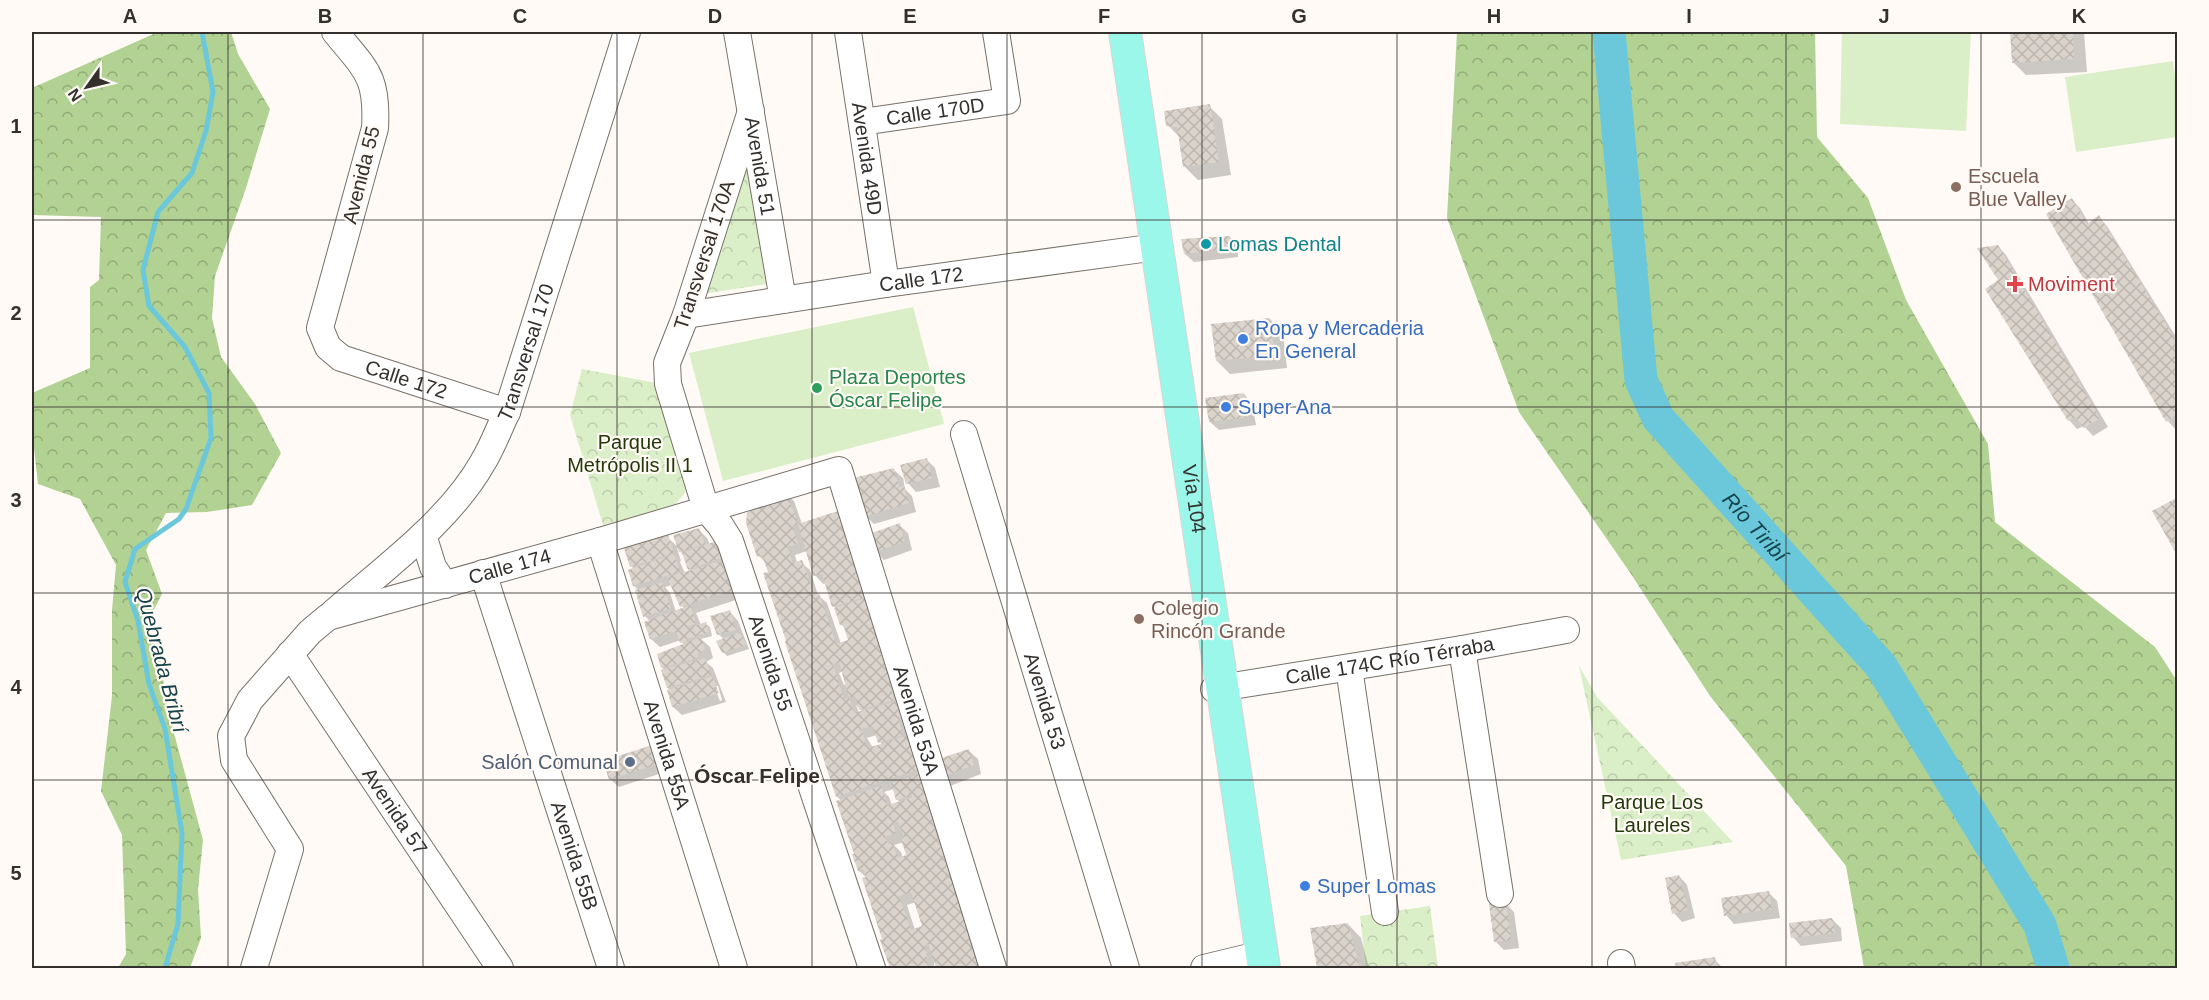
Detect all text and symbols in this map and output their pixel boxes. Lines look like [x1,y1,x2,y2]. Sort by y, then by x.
text: A [123,5,137,27]
text: B [318,5,332,27]
text: C [513,5,527,27]
text: D [708,5,722,27]
text: E [903,5,917,27]
text: F [1098,5,1110,27]
text: G [1291,5,1307,27]
text: H [1487,5,1501,27]
text: I [1686,5,1692,27]
text: J [1878,5,1890,27]
text: K [2072,5,2087,27]
north arrow [57,57,117,117]
text: N [65,86,85,105]
street label: Calle 170D [885,93,986,129]
street label: Avenida 49D [848,100,886,217]
text: 1 [10,115,22,137]
street label: Avenida 51 [741,115,779,217]
street label: Avenida 55 [338,124,384,226]
place label: Escuela Blue Valley [1968,165,2067,210]
street label: Transversal 170A [669,177,739,333]
marker: Escuela Blue Valley [1949,180,1963,194]
place label: Lomas Dental [1218,233,1341,255]
marker: Lomas Dental [1199,237,1213,251]
street label: Calle 172 [878,263,965,296]
place label: Moviment [2028,273,2115,295]
marker: Moviment [2006,275,2024,293]
street label: Transversal 170 [493,281,558,425]
text: 2 [10,302,22,324]
place label: Ropa y Mercaderia En General [1255,317,1425,362]
marker: Ropa y Mercaderia En General [1236,332,1250,346]
street label: Calle 172 [363,356,450,403]
place label: Plaza Deportes Óscar Felipe [829,366,966,411]
marker: Plaza Deportes Óscar Felipe [810,381,824,395]
place label: Super Ana [1238,396,1332,418]
marker: Super Ana [1219,400,1233,414]
park label: Parque Metrópolis II 1 [567,431,693,476]
street label: Vía 104 [1178,463,1210,535]
water label: Río Tiribí [1719,487,1794,567]
text: 3 [10,489,22,511]
street label: Calle 174 [466,544,553,588]
water label: Quebrada Bribrí [132,585,193,737]
place label: Colegio Rincón Grande [1151,597,1286,642]
street label: Avenida 55 [744,612,797,714]
marker: Colegio Rincón Grande [1132,612,1146,626]
street label: Calle 174C Río Térraba [1284,632,1497,688]
street label: Avenida 53 [1020,650,1070,752]
street label: Avenida 53A [889,663,944,778]
text: 4 [10,676,22,698]
street label: Avenida 55A [640,697,695,813]
place label: Salón Comunal [481,751,618,773]
marker: Salón Comunal [623,755,637,769]
street label: Avenida 57 [358,764,432,859]
district label: Óscar Felipe [694,764,820,787]
park label: Parque Los Laureles [1601,791,1703,836]
street label: Avenida 55B [547,798,602,913]
text: 5 [10,862,22,884]
place label: Super Lomas [1317,875,1436,897]
marker: Super Lomas [1298,879,1312,893]

